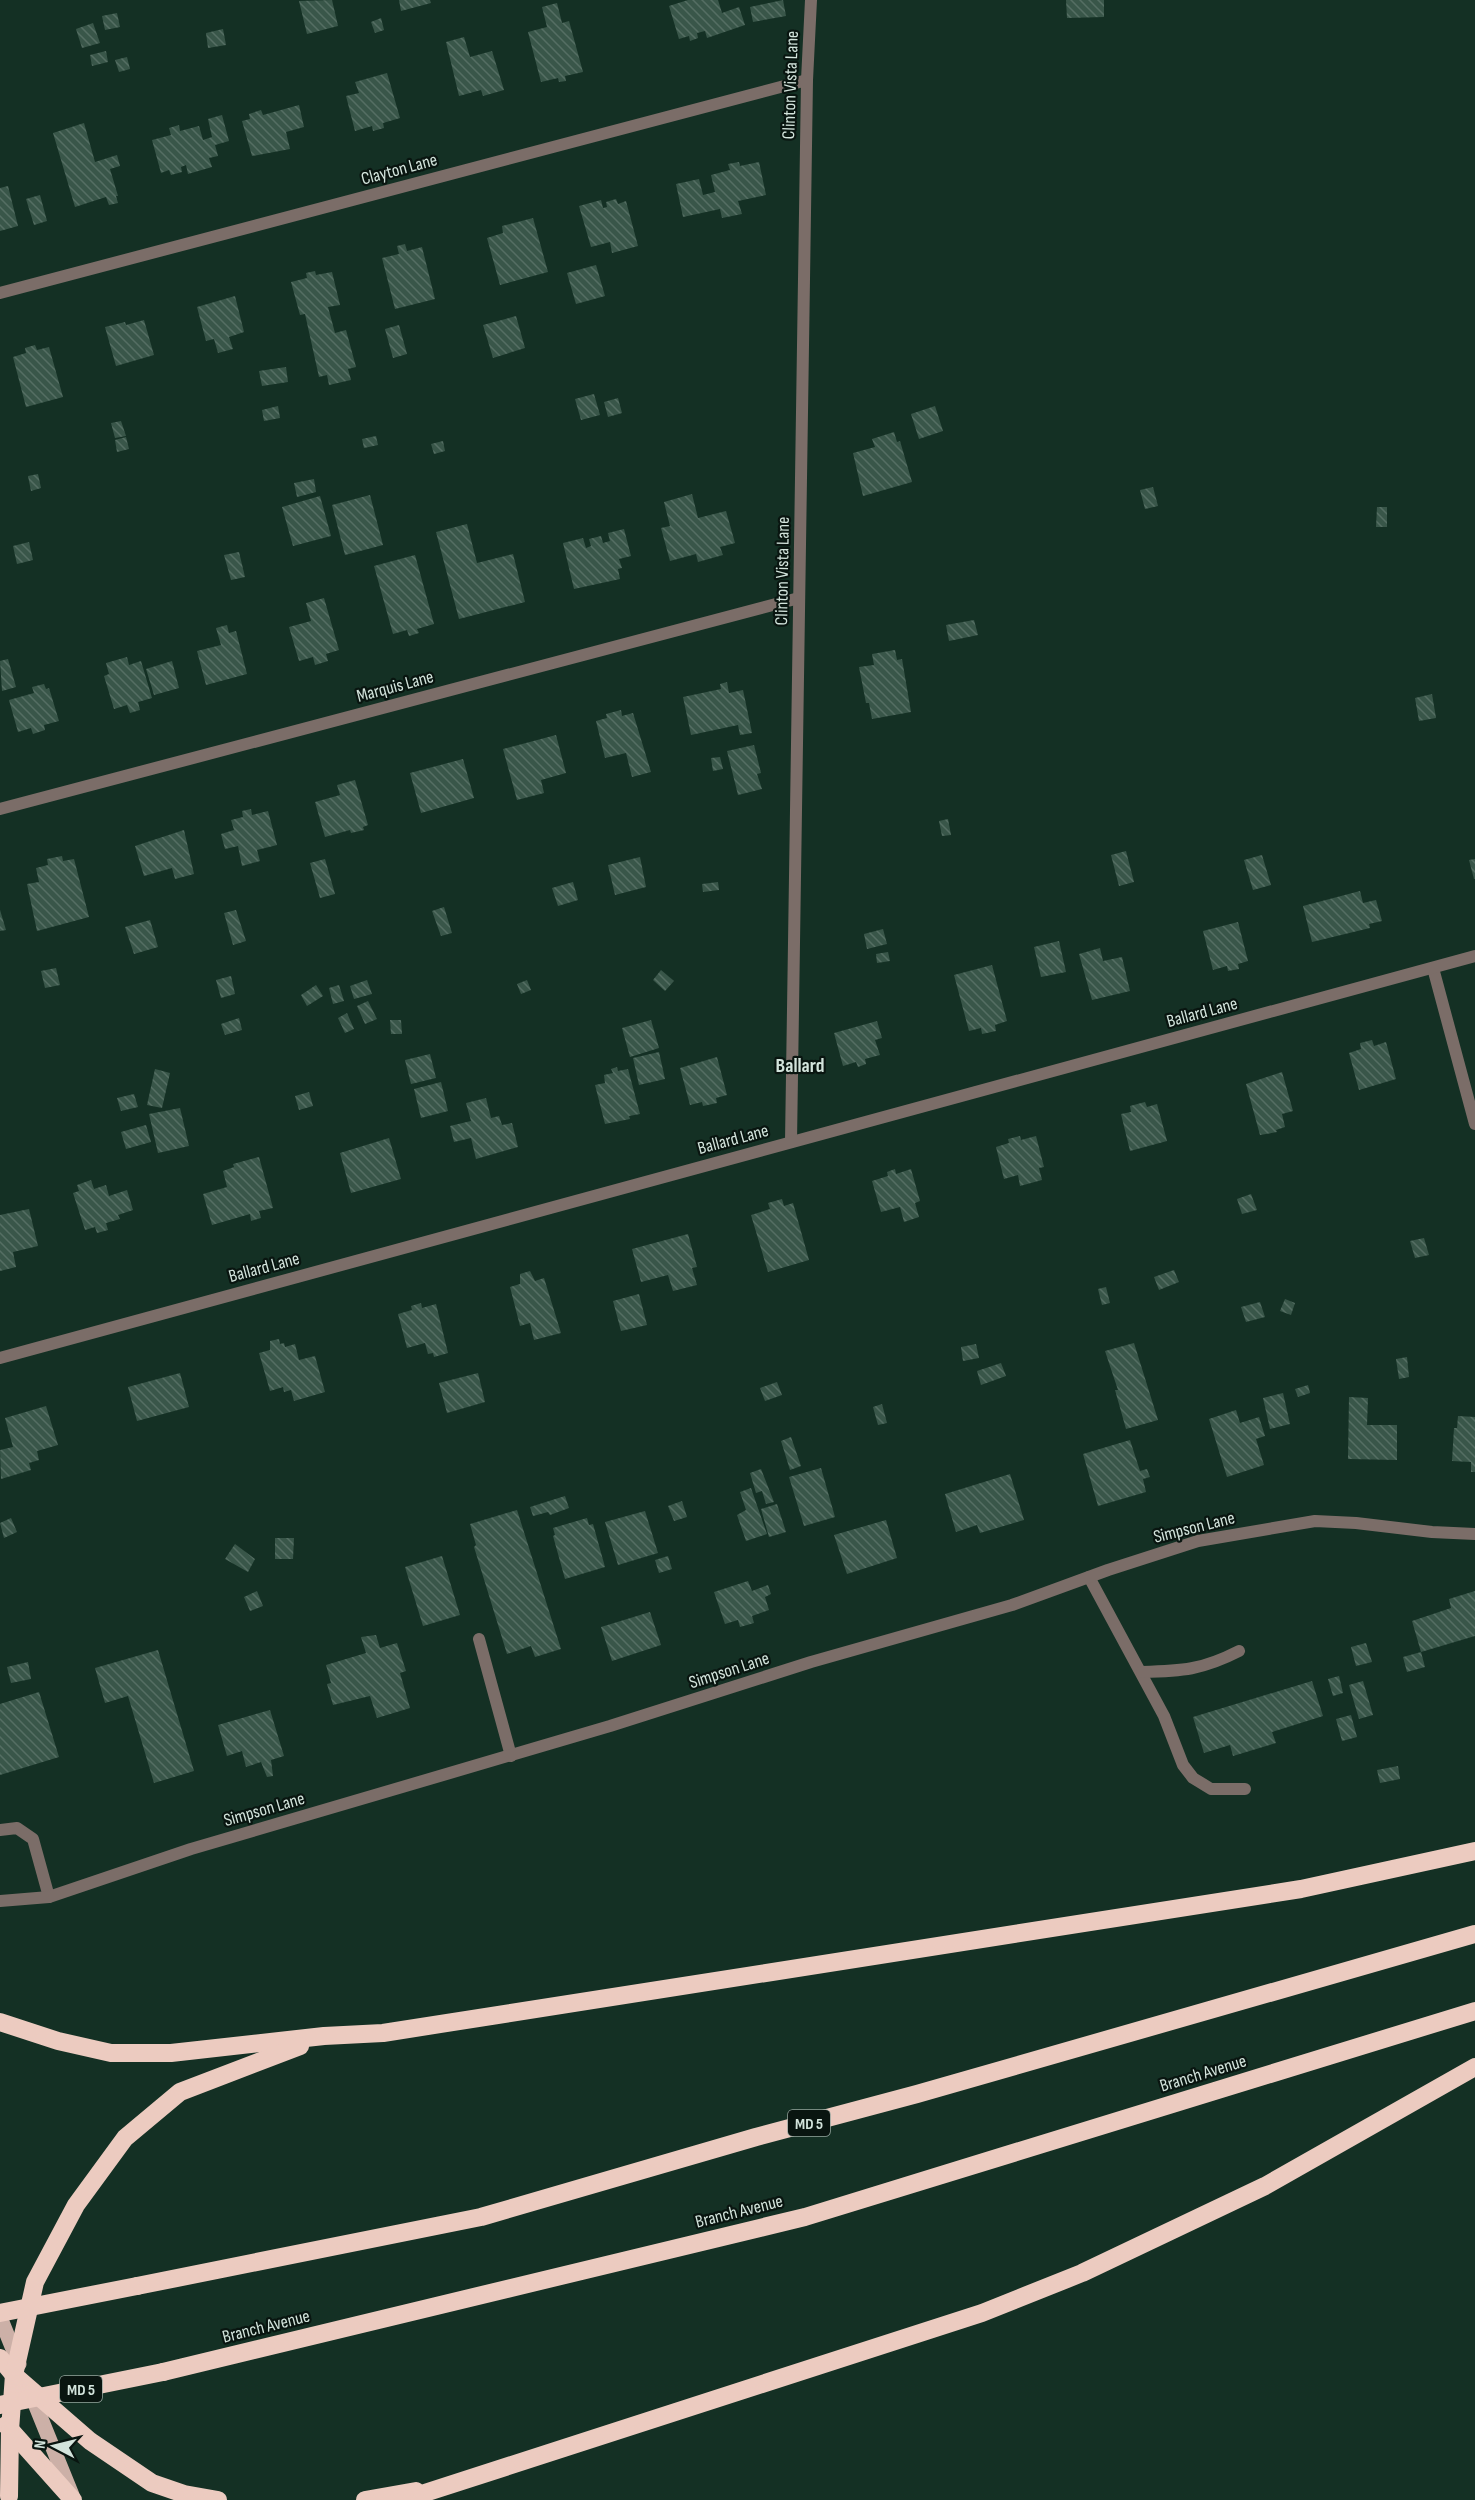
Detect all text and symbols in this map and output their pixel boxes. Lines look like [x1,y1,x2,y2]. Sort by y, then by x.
street label: Clinton Vista Lane [778,30,803,140]
street label: Clayton Lane [359,149,439,190]
street label: Clinton Vista Lane [771,517,794,626]
street label: Marquis Lane [354,666,436,707]
street label: Ballard Lane [1164,993,1240,1032]
district label: Ballard [776,1054,824,1078]
street label: Ballard Lane [695,1120,771,1159]
street label: Ballard Lane [226,1248,302,1287]
street label: Simpson Lane [1151,1507,1237,1548]
street label: Simpson Lane [686,1648,772,1693]
street label: Simpson Lane [221,1788,307,1831]
street label: Branch Avenue [1157,2050,1249,2097]
road number: MD 5 [788,2110,830,2136]
street label: Branch Avenue [693,2190,785,2232]
street label: Branch Avenue [220,2305,312,2347]
road number: MD 5 [60,2376,102,2402]
north arrow [24,2416,84,2476]
text: N [31,2439,51,2450]

